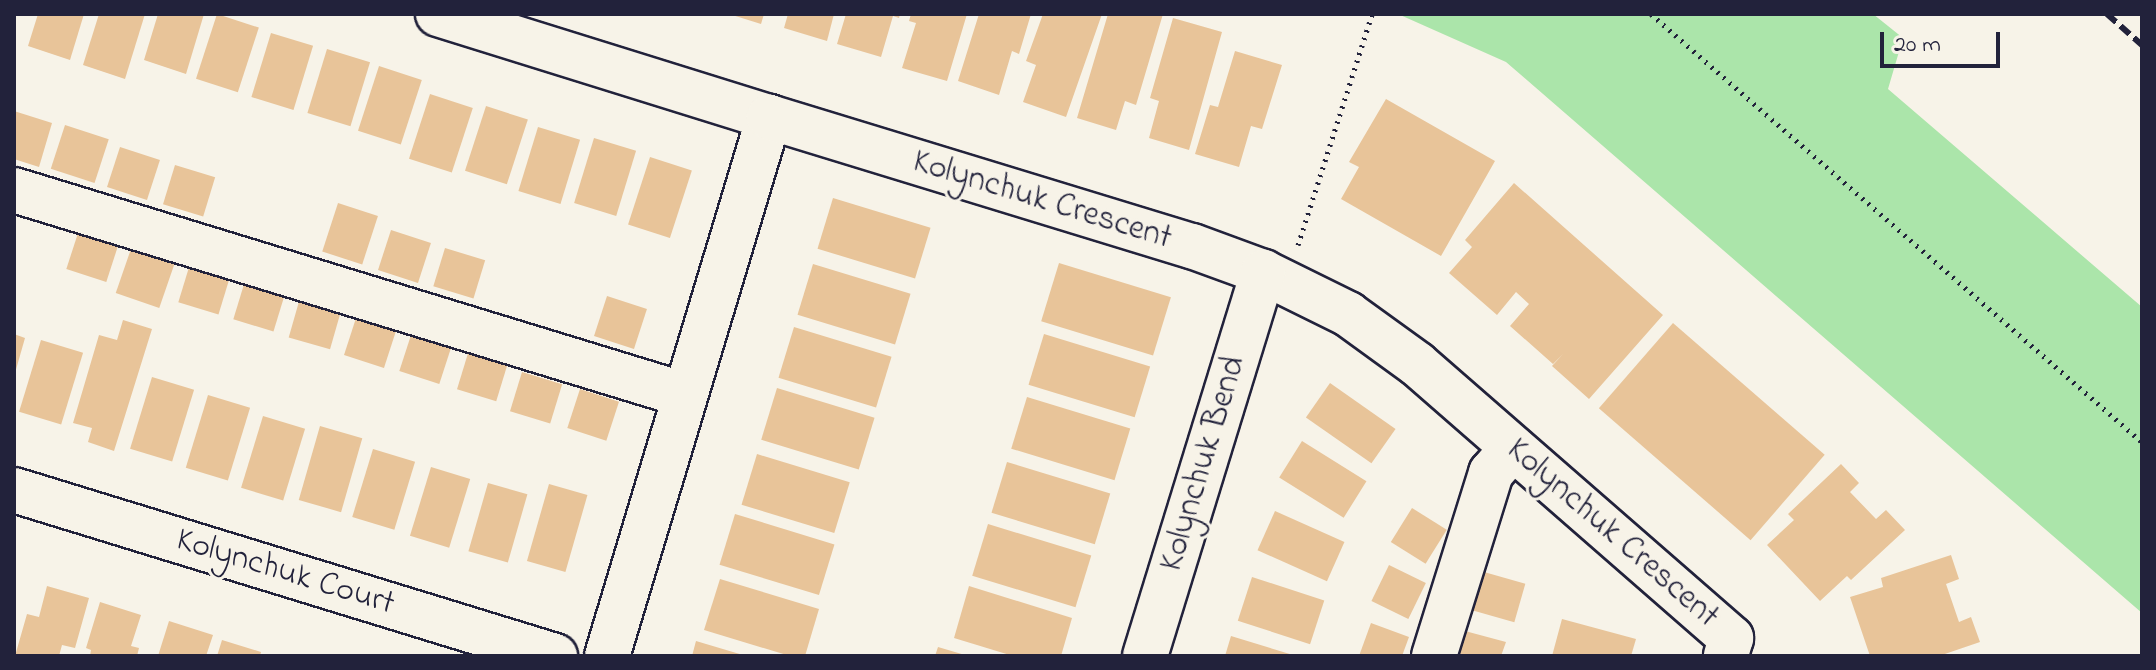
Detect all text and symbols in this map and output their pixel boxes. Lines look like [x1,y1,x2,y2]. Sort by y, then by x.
scale bar [1884,16,2004,66]
text: 20 m [1894,28,1941,63]
street label: Kolynchuk Crescent [908,142,1176,260]
street label: Kolynchuk Bend [1152,352,1256,576]
street label: Kolynchuk Crescent [1497,430,1727,638]
street label: Kolynchuk Court [171,520,399,626]

